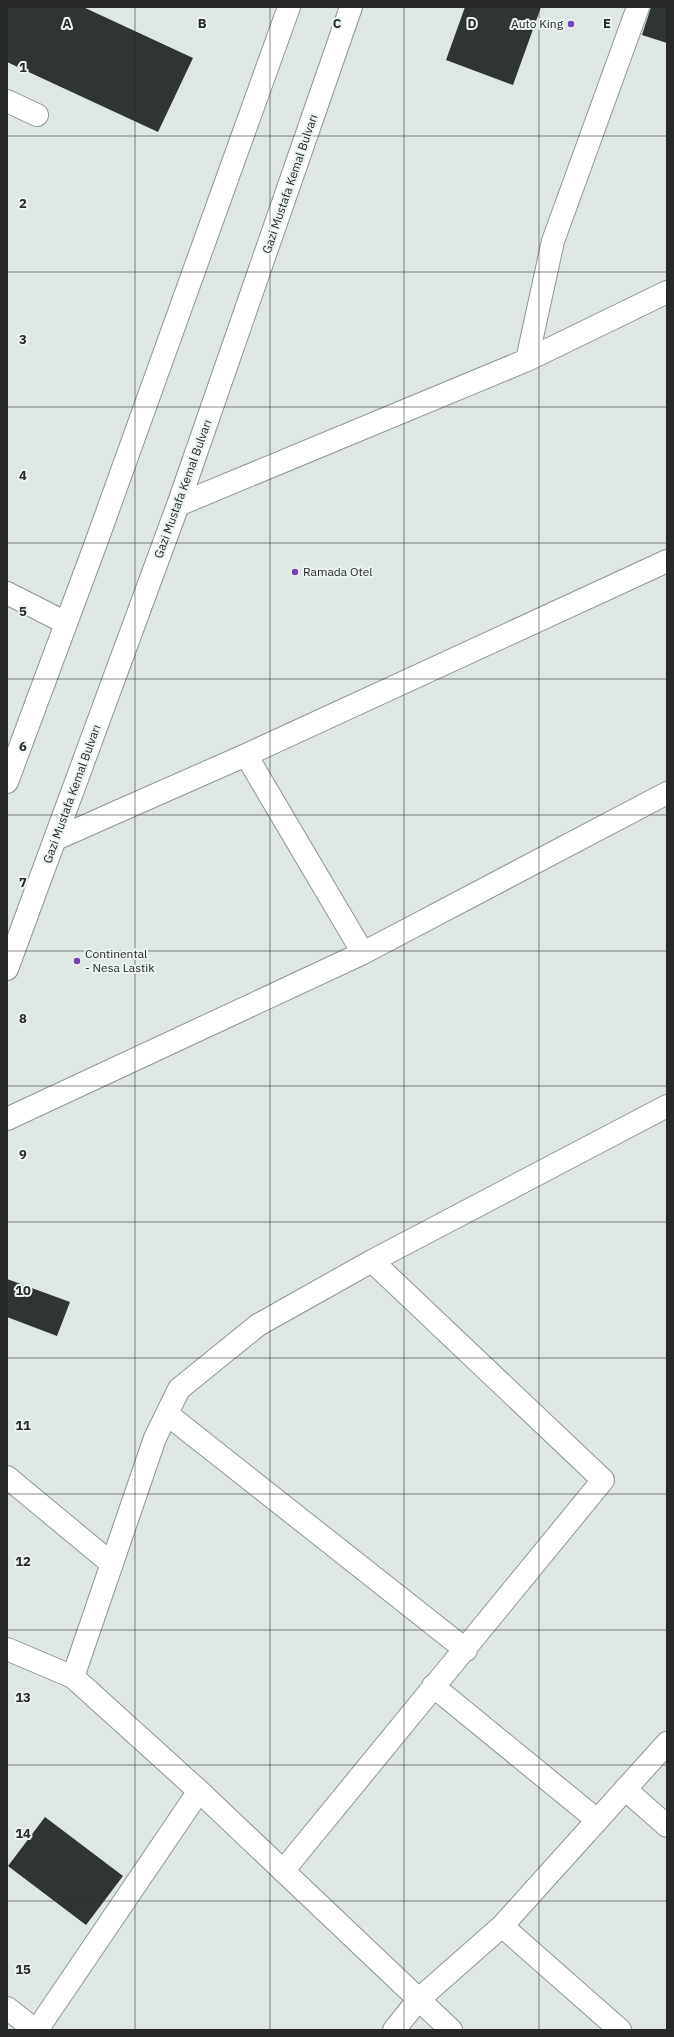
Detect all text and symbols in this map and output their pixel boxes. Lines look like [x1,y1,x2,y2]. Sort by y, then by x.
text: A [63,15,72,32]
text: B [198,15,207,32]
text: C [333,15,342,32]
text: D [467,15,477,32]
text: E [603,15,611,32]
place label: Auto King [511,16,564,31]
marker: Auto King [566,19,576,29]
text: 1 [19,59,27,76]
street label: Gazi Mustafa Kemal Bulvarı [259,112,320,256]
text: 2 [19,195,27,212]
text: 3 [19,331,27,348]
street label: Gazi Mustafa Kemal Bulvarı [150,417,215,560]
text: 4 [19,467,27,484]
place label: Ramada Otel [303,564,373,579]
marker: Ramada Otel [290,567,300,577]
text: 5 [19,603,27,620]
street label: Gazi Mustafa Kemal Bulvarı [39,722,104,865]
text: 6 [19,738,27,755]
text: 7 [19,874,27,891]
place label: Continental - Nesa Lastik [85,946,155,975]
marker: Continental - Nesa Lastik [72,956,82,966]
text: 8 [19,1010,27,1027]
text: 9 [19,1146,27,1163]
text: 10 [15,1282,31,1299]
text: 11 [15,1417,31,1434]
text: 12 [15,1553,31,1570]
text: 13 [15,1689,31,1706]
text: 14 [15,1825,31,1842]
text: 15 [15,1961,31,1978]

